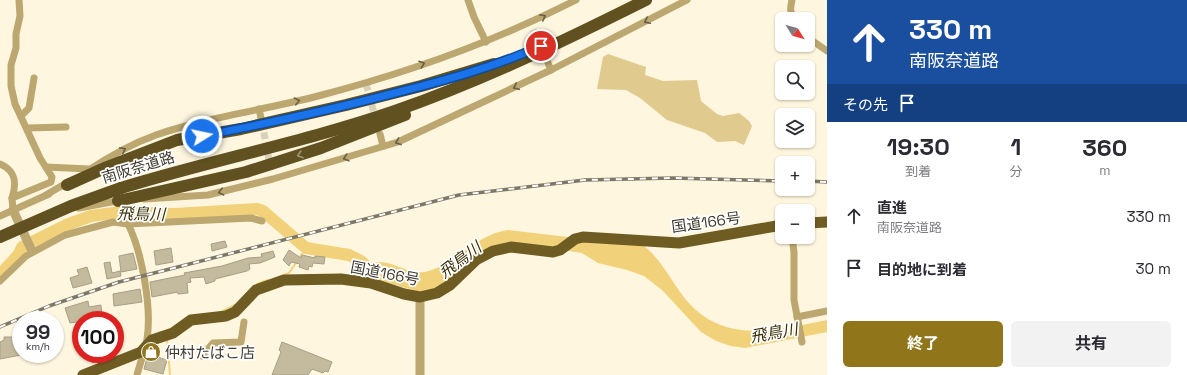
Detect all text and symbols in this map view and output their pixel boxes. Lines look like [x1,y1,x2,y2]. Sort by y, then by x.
text: 330 m [909,11,992,47]
north arrow [775,12,815,52]
map controls [775,12,815,244]
one-way arrow [539,14,546,22]
icon: ahead [843,16,895,68]
one-way arrow [643,17,651,24]
pin [524,29,558,63]
icon: arrive [530,35,552,57]
text: 南阪奈道路 [909,49,999,72]
button: search [775,60,815,100]
one-way arrow [418,61,425,69]
one-way arrow [513,82,521,90]
icon: arrive [896,92,918,114]
text: その先 [843,95,888,114]
one-way arrow [294,97,301,105]
button: layers [775,108,815,148]
position arrow [181,115,223,157]
text: 19:30 [887,131,950,162]
text: 1 [1011,131,1021,162]
text: 360 [1082,132,1127,163]
one-way arrow [395,137,402,145]
street label: 南阪奈道路 [99,147,177,187]
one-way arrow [119,147,126,155]
one-way arrow [296,150,303,159]
one-way arrow [343,153,350,162]
button: + [775,156,815,196]
text: m [1099,162,1110,179]
text: 到着 [905,163,931,180]
text: 分 [1009,163,1023,180]
one-way arrow [217,187,224,195]
text: 直進 [877,198,907,217]
water label: 飛鳥川 [117,203,167,225]
button: − [775,204,815,244]
icon: ahead [843,205,865,227]
text: 330 m [1127,207,1171,226]
street label: 国道166号 [670,208,742,236]
text: 南阪奈道路 [877,219,942,236]
water label: 飛鳥川 [435,236,487,283]
street label: 国道166号 [349,257,421,289]
icon: arrive [843,257,865,279]
text: 30 m [1136,259,1171,278]
text: 目的地に到着 [877,260,967,279]
speed limit sign: 100 [72,311,124,363]
water label: 飛鳥川 [749,318,801,348]
text: 99 [26,319,50,345]
button: 終了 [843,321,1003,367]
button: 共有 [1011,321,1171,367]
text: km/h [26,340,50,353]
shop icon: 仲村たばこ店 [140,341,162,363]
place label: 仲村たばこ店 [165,343,255,362]

